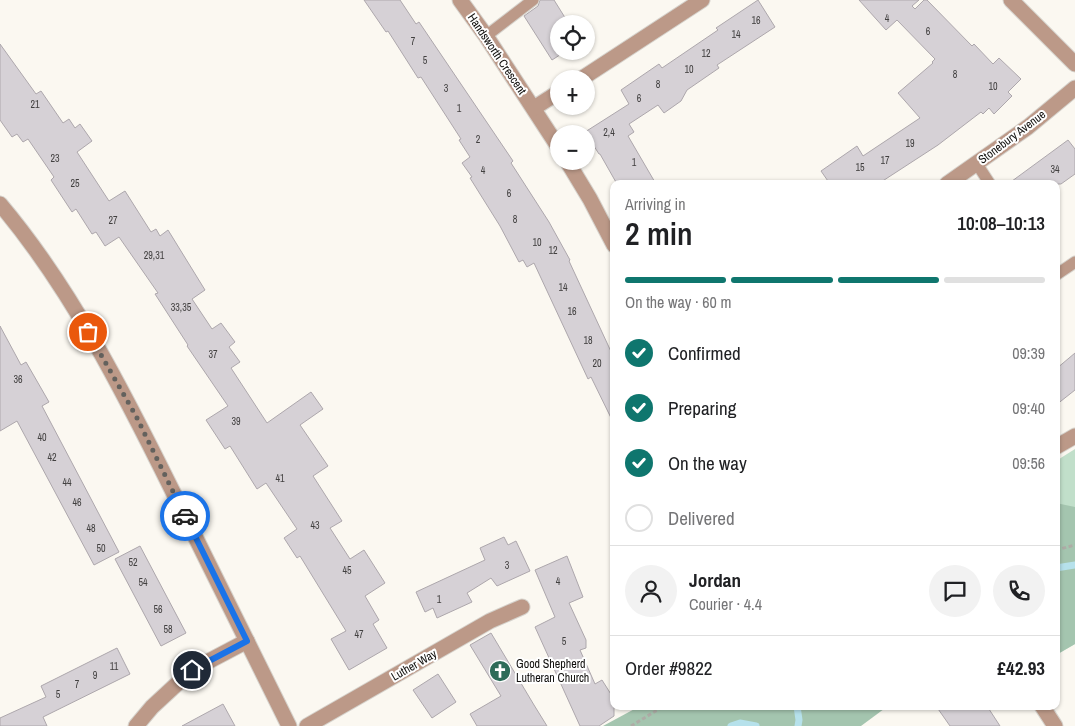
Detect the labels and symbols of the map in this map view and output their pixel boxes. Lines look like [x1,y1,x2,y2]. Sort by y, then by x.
street label: Handsworth Crescent [464,10,530,98]
house number: 4 [885,12,890,25]
house number: 16 [751,14,761,27]
house number: 6 [926,25,931,38]
house number: 14 [731,28,741,41]
house number: 7 [411,35,416,48]
house number: 12 [701,47,711,60]
house number: 5 [423,54,428,67]
house number: 10 [684,63,694,76]
house number: 8 [953,68,958,81]
house number: 8 [656,78,661,91]
house number: 10 [988,80,998,93]
house number: 3 [444,82,449,95]
house number: 6 [637,92,642,105]
house number: 21 [30,98,40,111]
house number: 1 [457,102,462,115]
street label: Stonebury Avenue [975,106,1049,168]
house number: 2,4 [603,126,615,139]
house number: 2 [476,133,481,146]
house number: 19 [905,137,915,150]
house number: 23 [50,152,60,165]
house number: 17 [880,154,890,167]
house number: 1 [632,156,637,169]
house number: 15 [855,161,865,174]
house number: 34 [1050,163,1060,176]
house number: 4 [481,164,486,177]
house number: 25 [70,177,80,190]
house number: 6 [507,187,512,200]
house number: 8 [513,213,518,226]
house number: 27 [108,214,118,227]
house number: 10 [532,236,542,249]
house number: 12 [548,244,558,257]
house number: 29,31 [144,249,165,262]
house number: 14 [558,281,568,294]
house number: 33,35 [171,301,192,314]
house number: 16 [567,305,577,318]
pin [67,311,109,353]
house number: 18 [583,334,593,347]
house number: 37 [208,348,218,361]
house number: 20 [592,357,602,370]
house number: 36 [13,373,23,386]
house number: 39 [231,415,241,428]
house number: 40 [37,431,47,444]
house number: 42 [47,451,57,464]
house number: 41 [275,472,285,485]
house number: 44 [62,476,72,489]
courier [160,491,210,541]
house number: 46 [72,496,82,509]
house number: 43 [310,519,320,532]
house number: 48 [86,522,96,535]
house number: 50 [96,542,106,555]
house number: 52 [128,556,138,569]
house number: 3 [505,559,510,572]
house number: 45 [342,564,352,577]
house number: 4 [556,575,561,588]
house number: 54 [138,576,148,589]
house number: 1 [437,593,442,606]
house number: 56 [153,603,163,616]
house number: 58 [163,623,173,636]
house number: 47 [354,628,364,641]
house number: 5 [562,635,567,648]
street label: Luther Way [388,646,440,684]
pin [171,649,213,691]
place label: Good Shepherd Lutheran Church [516,656,589,686]
church icon: Good Shepherd Lutheran Church [488,659,512,683]
house number: 11 [110,660,119,673]
house number: 9 [93,669,98,682]
house number: 7 [75,678,80,691]
house number: 5 [56,688,61,701]

